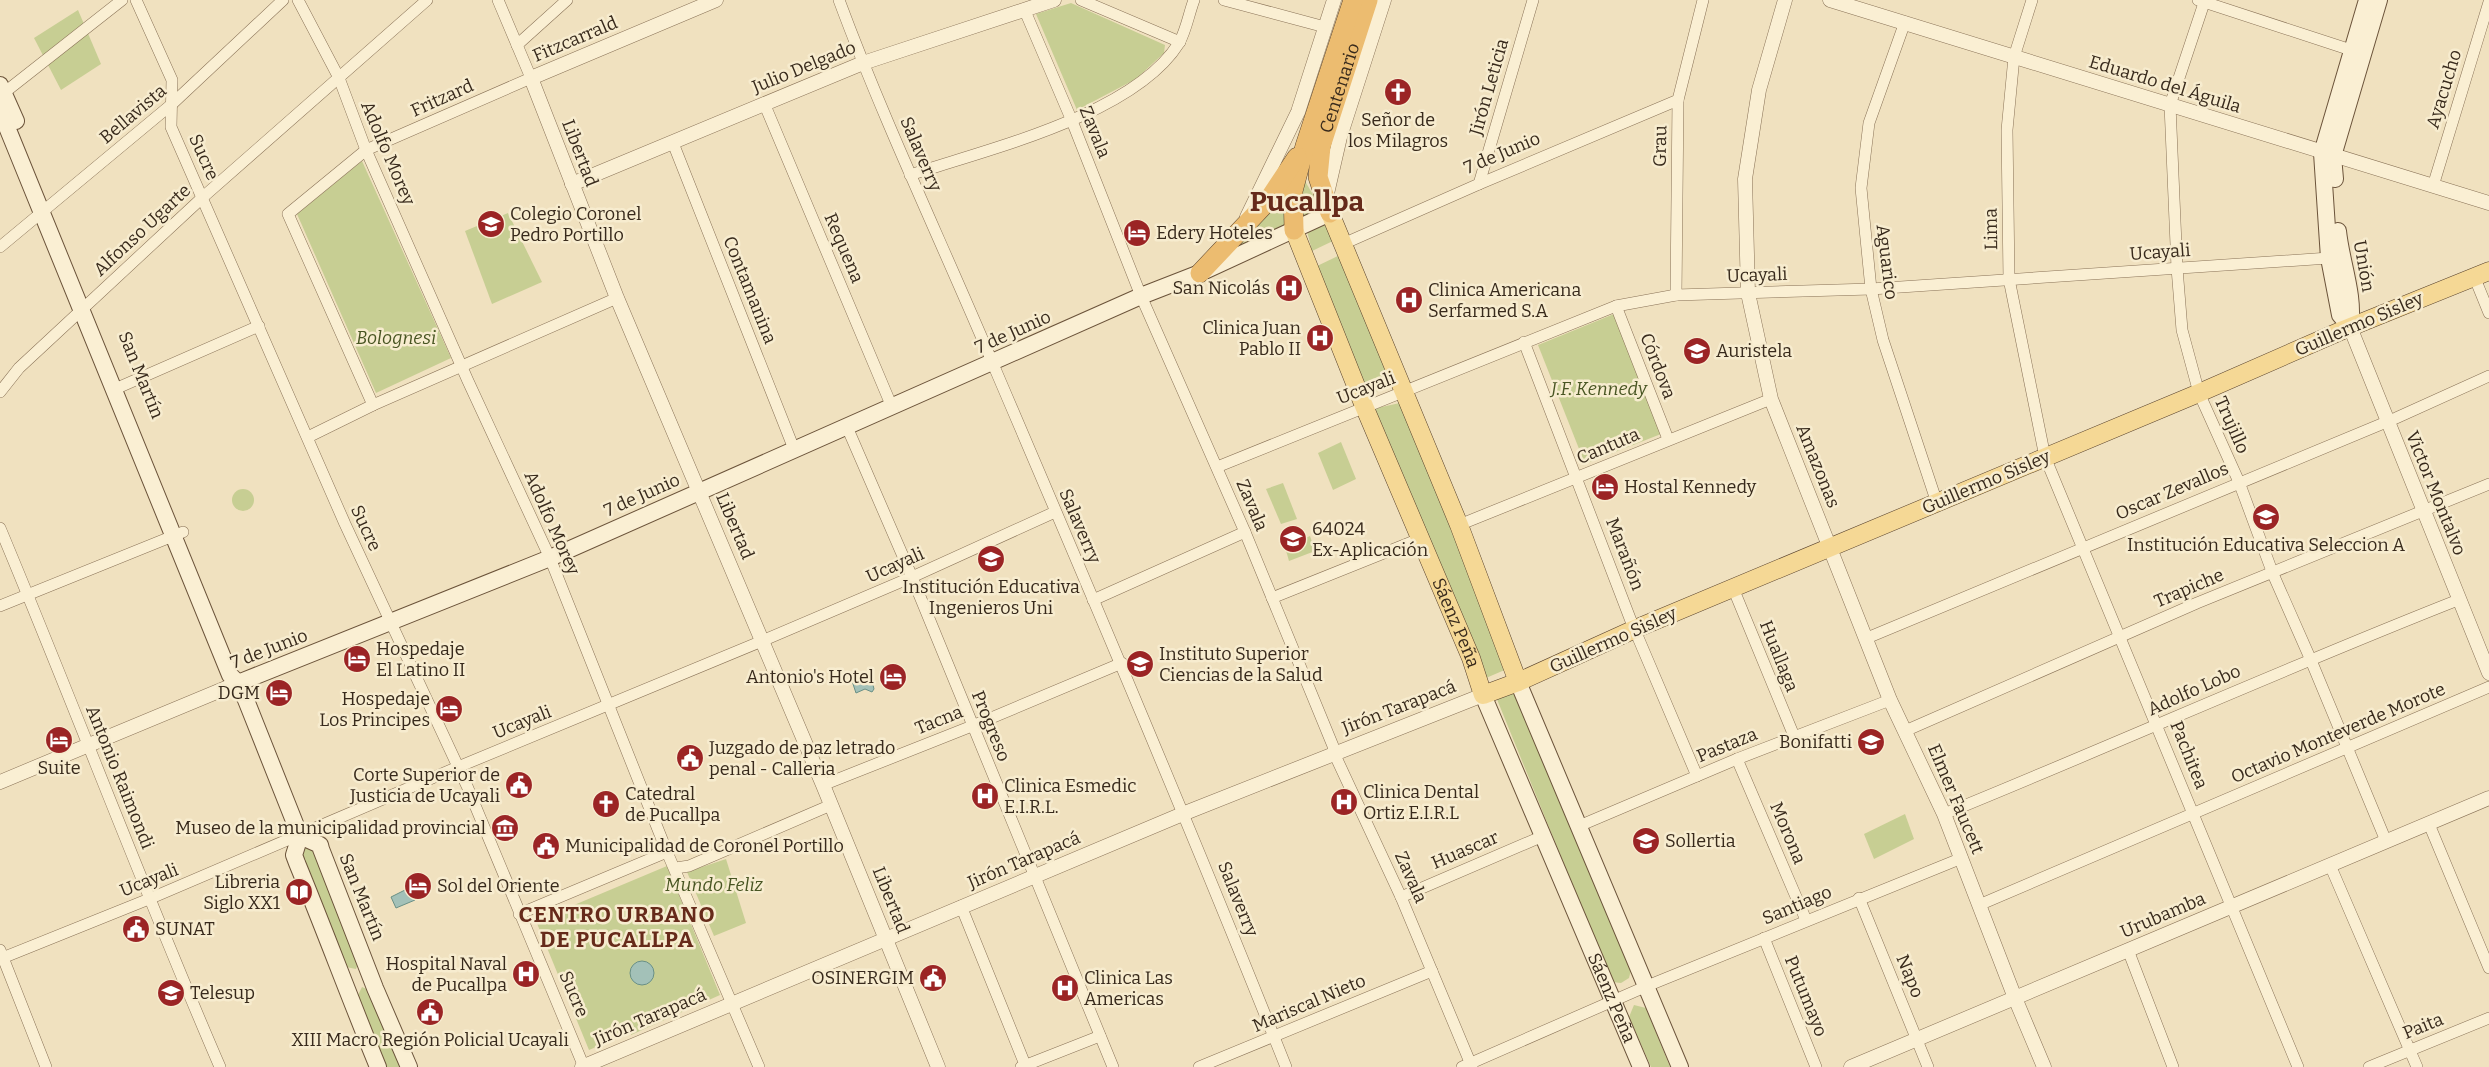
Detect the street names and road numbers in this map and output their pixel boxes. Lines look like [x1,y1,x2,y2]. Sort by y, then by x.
street label: Fitzcarrald [529,11,621,67]
street label: Julio Delgado [748,36,859,98]
street label: Jirón Leticia [1464,36,1513,139]
street label: Centenario [1315,40,1364,136]
street label: Ayacucho [2422,47,2466,131]
street label: Eduardo del Águila [2086,50,2244,118]
street label: Fritzard [407,74,477,121]
street label: Bellavista [95,80,171,148]
street label: Adolfo Morey [356,97,420,209]
street label: Zavala [1075,103,1115,161]
street label: Salaverry [895,113,947,195]
street label: Libertad [557,116,603,190]
street label: Grau [1649,125,1671,167]
street label: 7 de Junio [1461,127,1543,179]
street label: Sucre [184,131,224,183]
street label: Alfonso Ugarte [89,179,195,281]
street label: Lima [1980,208,2002,250]
street label: Requena [819,210,869,286]
street label: Aguarico [1871,223,1903,301]
street label: Contamanina [718,233,782,347]
street label: Unión [2349,238,2379,294]
street label: Ucayali [2129,239,2191,265]
street label: Ucayali [1726,263,1788,287]
street label: Guillermo Sisley [2292,287,2427,361]
street label: 7 de Junio [972,306,1054,358]
street label: San Martín [114,328,169,422]
street label: Córdova [1635,330,1681,402]
street label: Ucayali [1334,367,1398,409]
street label: Trujillo [2210,393,2254,457]
street label: Amazonas [1791,421,1845,511]
street label: Cantuta [1573,423,1643,469]
street label: Victor Montalvo [2401,428,2471,558]
street label: Guillermo Sisley [1919,445,2054,519]
street label: Oscar Zevallos [2112,457,2232,525]
street label: Adolfo Morey [519,468,585,579]
street label: 7 de Junio [601,469,683,521]
street label: Zavala [1231,476,1273,534]
street label: Salaverry [1054,485,1106,567]
street label: Libertad [711,489,759,563]
street label: Sucre [346,502,386,554]
street label: Marañón [1601,515,1649,594]
street label: Ucayali [863,543,927,587]
street label: Trapiche [2151,564,2227,612]
street label: Sáenz Peña [1427,575,1484,671]
street label: Guillermo Sisley [1546,602,1680,678]
street label: Huallaga [1755,617,1803,695]
street label: 7 de Junio [227,624,311,674]
street label: Adolfo Lobo [2144,660,2244,720]
street label: Jirón Tarapacá [1338,675,1459,739]
street label: Octavio Monteverde Morote [2228,678,2448,788]
street label: Progreso [967,687,1015,765]
street label: Ucayali [490,700,554,744]
street label: Tacna [912,700,966,739]
street label: Antonio Raimondi [81,702,159,852]
street label: Pachitea [2165,718,2213,792]
street label: Pastaza [1693,723,1761,767]
street label: Elmer Faucett [1923,741,1989,858]
street label: Morona [1765,799,1811,867]
street label: Jirón Tarapacá [963,826,1084,894]
street label: Huascar [1428,826,1502,874]
street label: Zavala [1390,848,1432,906]
street label: San Martín [335,850,390,944]
street label: Ucayali [117,858,181,902]
street label: Salaverry [1213,858,1263,940]
street label: Libertad [868,863,914,937]
street label: Santiago [1759,881,1835,929]
street label: Urubamba [2117,887,2209,943]
street label: Sáenz Peña [1583,950,1640,1046]
street label: Napo [1891,951,1929,1001]
street label: Putumayo [1780,952,1832,1040]
street label: Sucre [554,968,594,1020]
street label: Mariscal Nieto [1249,969,1369,1037]
street label: Jirón Tarapacá [589,983,710,1051]
street label: Paita [2400,1008,2447,1044]

